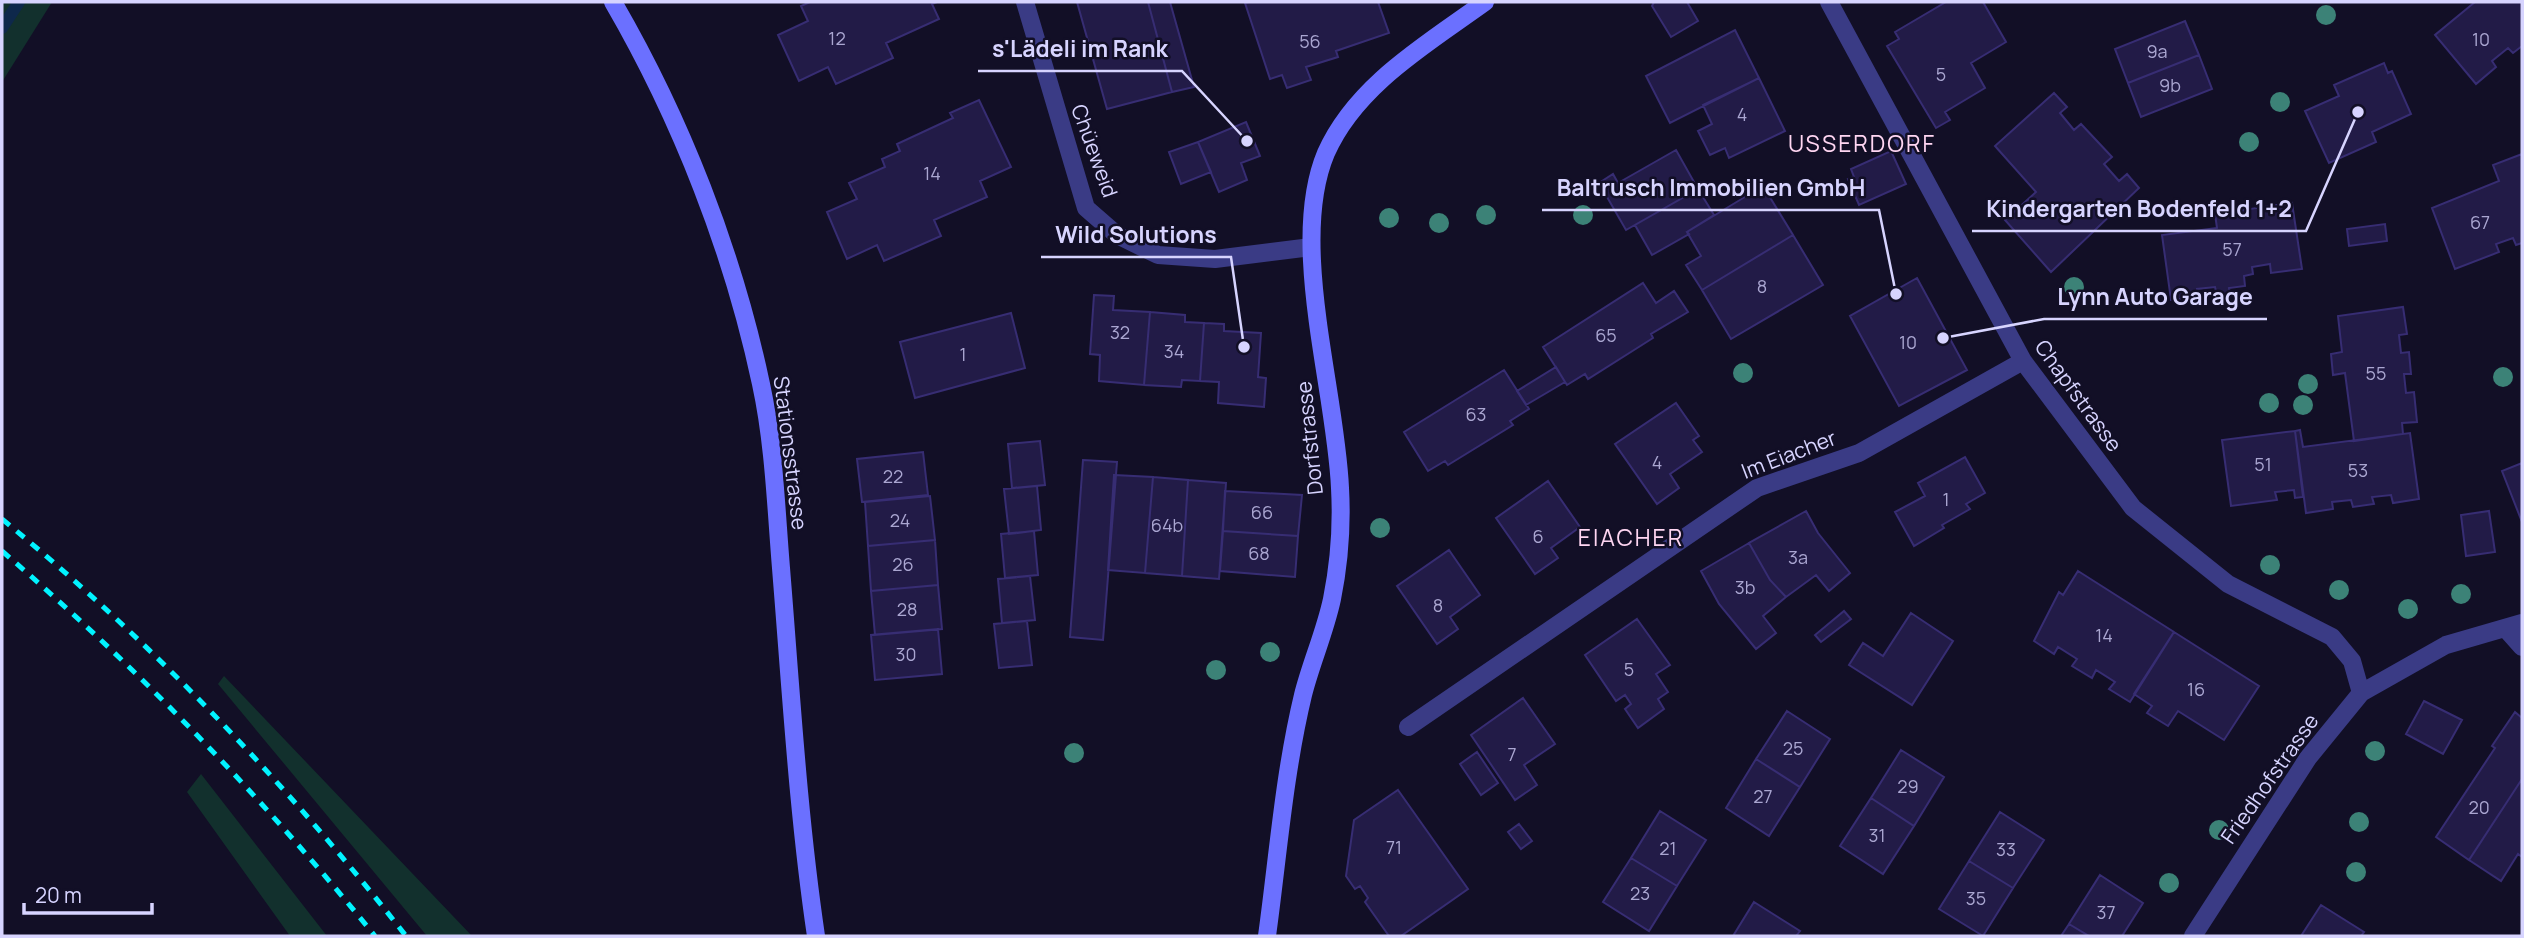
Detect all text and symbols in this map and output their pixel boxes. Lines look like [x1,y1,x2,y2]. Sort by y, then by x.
house number: 12 [828,26,846,50]
callout: s'Lädeli im Rank [978,27,1182,71]
house number: 10 [2472,27,2490,51]
house number: 56 [1299,29,1321,53]
text: s'Lädeli im Rank [992,32,1169,64]
house number: 9a [2146,39,2168,63]
house number: 5 [1936,62,1946,86]
house number: 9b [2159,73,2181,97]
street label: Chüeweid [1065,100,1125,201]
house number: 4 [1737,102,1747,126]
district label: USSERDORF [1788,127,1936,159]
house number: 14 [923,161,941,185]
callout: Baltrusch Immobilien GmbH [1542,166,1879,210]
text: Baltrusch Immobilien GmbH [1557,171,1865,203]
callout: Kindergarten Bodenfeld 1+2 [1972,187,2306,231]
text: Kindergarten Bodenfeld 1+2 [1986,192,2292,224]
house number: 67 [2470,210,2490,234]
callout: Wild Solutions [1041,213,1231,257]
text: Wild Solutions [1055,218,1217,250]
house number: 57 [2222,237,2242,261]
house number: 8 [1757,274,1767,298]
callout: Lynn Auto Garage [2044,275,2267,319]
text: Lynn Auto Garage [2057,280,2253,312]
house number: 32 [1110,320,1130,344]
house number: 65 [1595,323,1617,347]
house number: 10 [1899,330,1917,354]
street label: Chapfstrasse [2029,334,2129,457]
house number: 34 [1164,339,1184,363]
house number: 1 [959,342,967,366]
house number: 55 [2366,361,2386,385]
street label: Stationsstrasse [768,374,814,531]
street label: Dorfstrasse [1289,380,1329,496]
house number: 63 [1465,402,1487,426]
street label: Im Eiacher [1737,423,1840,485]
house number: 4 [1652,450,1662,474]
house number: 51 [2254,452,2272,476]
house number: 53 [2348,458,2368,482]
house number: 22 [883,464,903,488]
house number: 1 [1942,487,1950,511]
house number: 66 [1251,500,1273,524]
house number: 24 [890,508,910,532]
house number: 64b [1151,513,1183,537]
district label: EIACHER [1578,521,1684,553]
house number: 6 [1532,524,1544,548]
house number: 68 [1248,541,1270,565]
house number: 3a [1788,545,1808,569]
house number: 26 [892,552,914,576]
house number: 3b [1735,575,1755,599]
house number: 8 [1433,593,1443,617]
house number: 28 [897,597,917,621]
house number: 14 [2095,623,2113,647]
house number: 30 [896,642,916,666]
house number: 5 [1624,657,1634,681]
house number: 16 [2187,677,2205,701]
street label: Friedhofstrasse [2214,708,2324,849]
house number: 25 [1783,736,1803,760]
house number: 7 [1507,742,1517,766]
house number: 29 [1897,774,1919,798]
house number: 27 [1753,784,1773,808]
house number: 20 [2468,795,2490,819]
house number: 31 [1869,823,1885,847]
house number: 71 [1386,835,1402,859]
house number: 21 [1659,836,1677,860]
house number: 33 [1996,837,2016,861]
scale bar [24,872,152,916]
text: 20 m [35,881,82,909]
house number: 23 [1630,881,1650,905]
house number: 35 [1966,886,1986,910]
house number: 37 [2097,900,2116,924]

